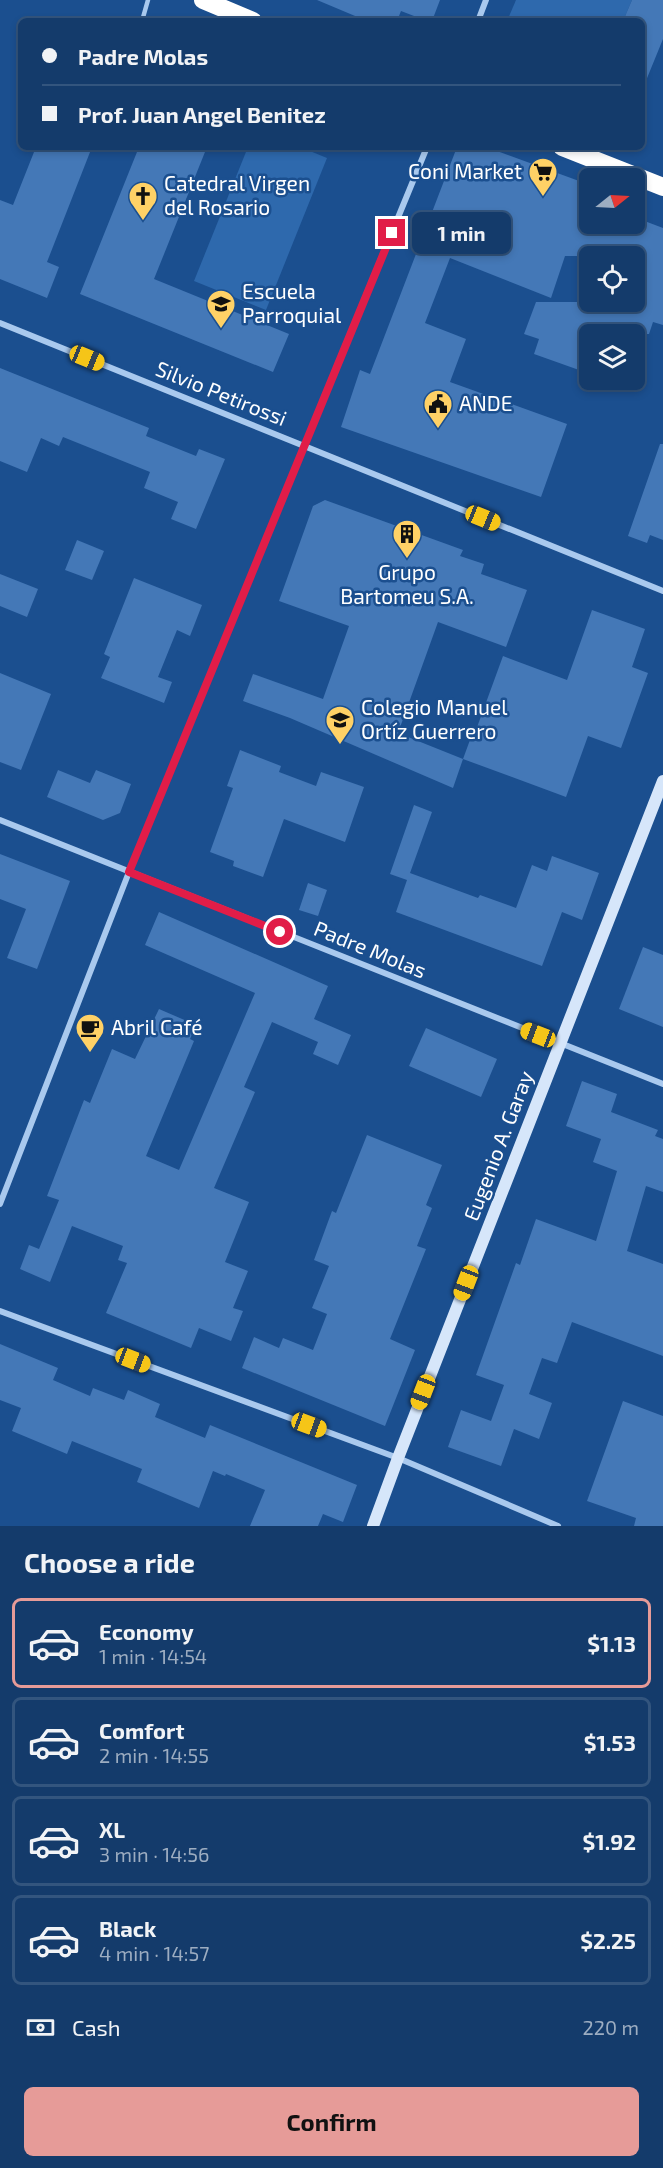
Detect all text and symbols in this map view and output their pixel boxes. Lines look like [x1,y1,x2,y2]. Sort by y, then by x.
text: Padre Molas [78,43,208,69]
text: Prof. Juan Angel Benitez [78,101,326,127]
supermarket icon: Coni Market [527,156,559,198]
place label: Coni Market [408,158,522,183]
north arrow [579,168,645,234]
map controls [579,168,645,390]
place label: Catedral Virgen del Rosario [164,170,310,219]
church icon: Catedral Virgen del Rosario [127,180,159,222]
callout: 1 min [413,212,512,254]
route end [378,219,405,246]
text: 1 min [437,221,486,245]
button: locate [579,246,645,312]
place label: Escuela Parroquial [242,278,342,327]
school or university icon: Escuela Parroquial [205,288,237,330]
button: layers [579,324,645,390]
car [67,343,107,373]
street label: Silvio Petirossi [152,355,291,430]
public building icon: ANDE [422,388,454,430]
place label: ANDE [459,390,513,415]
car [463,503,503,533]
building icon: Grupo Bartomeu S.A. [391,518,423,560]
place label: Grupo Bartomeu S.A. [340,559,474,608]
place label: Colegio Manuel Ortíz Guerrero [361,694,508,743]
school or university icon: Colegio Manuel Ortíz Guerrero [324,704,356,746]
street label: Padre Molas [311,915,430,982]
route start [266,918,293,945]
cafe icon: Abril Café [74,1012,106,1054]
place label: Abril Café [111,1014,203,1039]
car [518,1020,558,1050]
street label: Eugenio A. Garay [458,1067,538,1224]
car [451,1263,481,1303]
car [113,1345,153,1375]
car [408,1372,438,1412]
car [289,1410,329,1440]
text: Choose a ride [24,1546,195,1578]
icon: car [27,1616,81,1670]
text: Economy [99,1618,194,1644]
text: $1.13 [587,1630,636,1656]
text: 1 min · 14:54 [99,1644,207,1668]
icon: car [27,1715,81,1769]
text: Comfort [99,1717,184,1743]
text: $1.53 [584,1729,636,1755]
text: 2 min · 14:55 [99,1743,209,1767]
icon: car [27,1814,81,1868]
text: XL [99,1816,125,1842]
text: $1.92 [583,1828,636,1854]
text: 3 min · 14:56 [99,1842,209,1866]
icon: car [27,1913,81,1967]
text: Black [99,1915,156,1941]
text: $2.25 [580,1927,636,1953]
text: 4 min · 14:57 [99,1941,209,1965]
icon: cash [24,2011,57,2044]
text: Cash [72,2014,121,2040]
text: 220 m [582,2015,639,2039]
button: Confirm [24,2087,639,2156]

